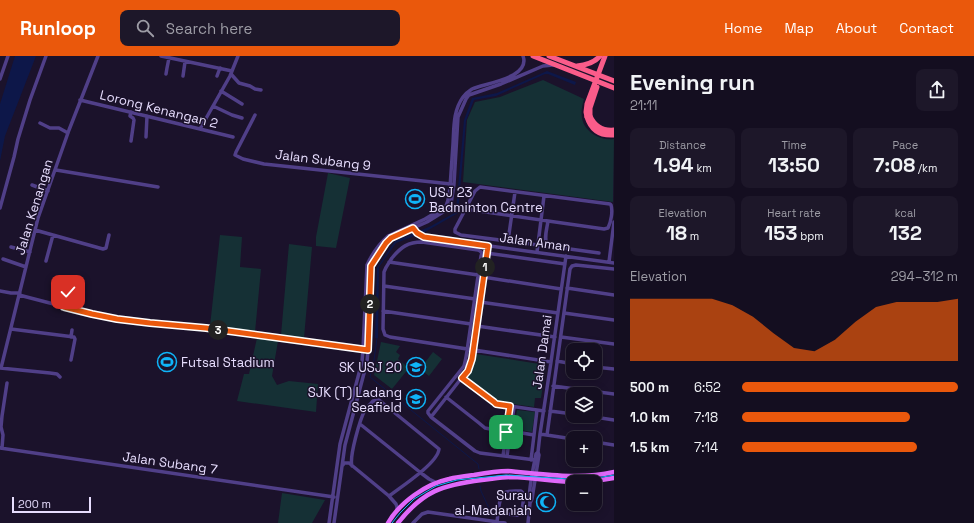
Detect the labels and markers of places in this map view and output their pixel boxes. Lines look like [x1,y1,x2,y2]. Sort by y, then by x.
place label: USJ 23 Badminton Centre [429,184,543,216]
sports icon: USJ 23 Badminton Centre [404,188,426,210]
pin: 1 [475,257,495,277]
pin [51,275,85,309]
pin: 2 [360,294,380,314]
pin: 3 [208,320,228,340]
sports icon: Futsal Stadium [156,351,178,373]
place label: Futsal Stadium [181,354,275,371]
school or university icon: SK USJ 20 [405,356,427,378]
place label: SK USJ 20 [339,359,402,376]
place label: SJK (T) Ladang Seafield [308,384,402,416]
school or university icon: SJK (T) Ladang Seafield [405,388,427,410]
pin [489,415,523,449]
place label: Surau al-Madaniah [454,487,532,519]
mosque icon: Surau al-Madaniah [535,491,557,513]

